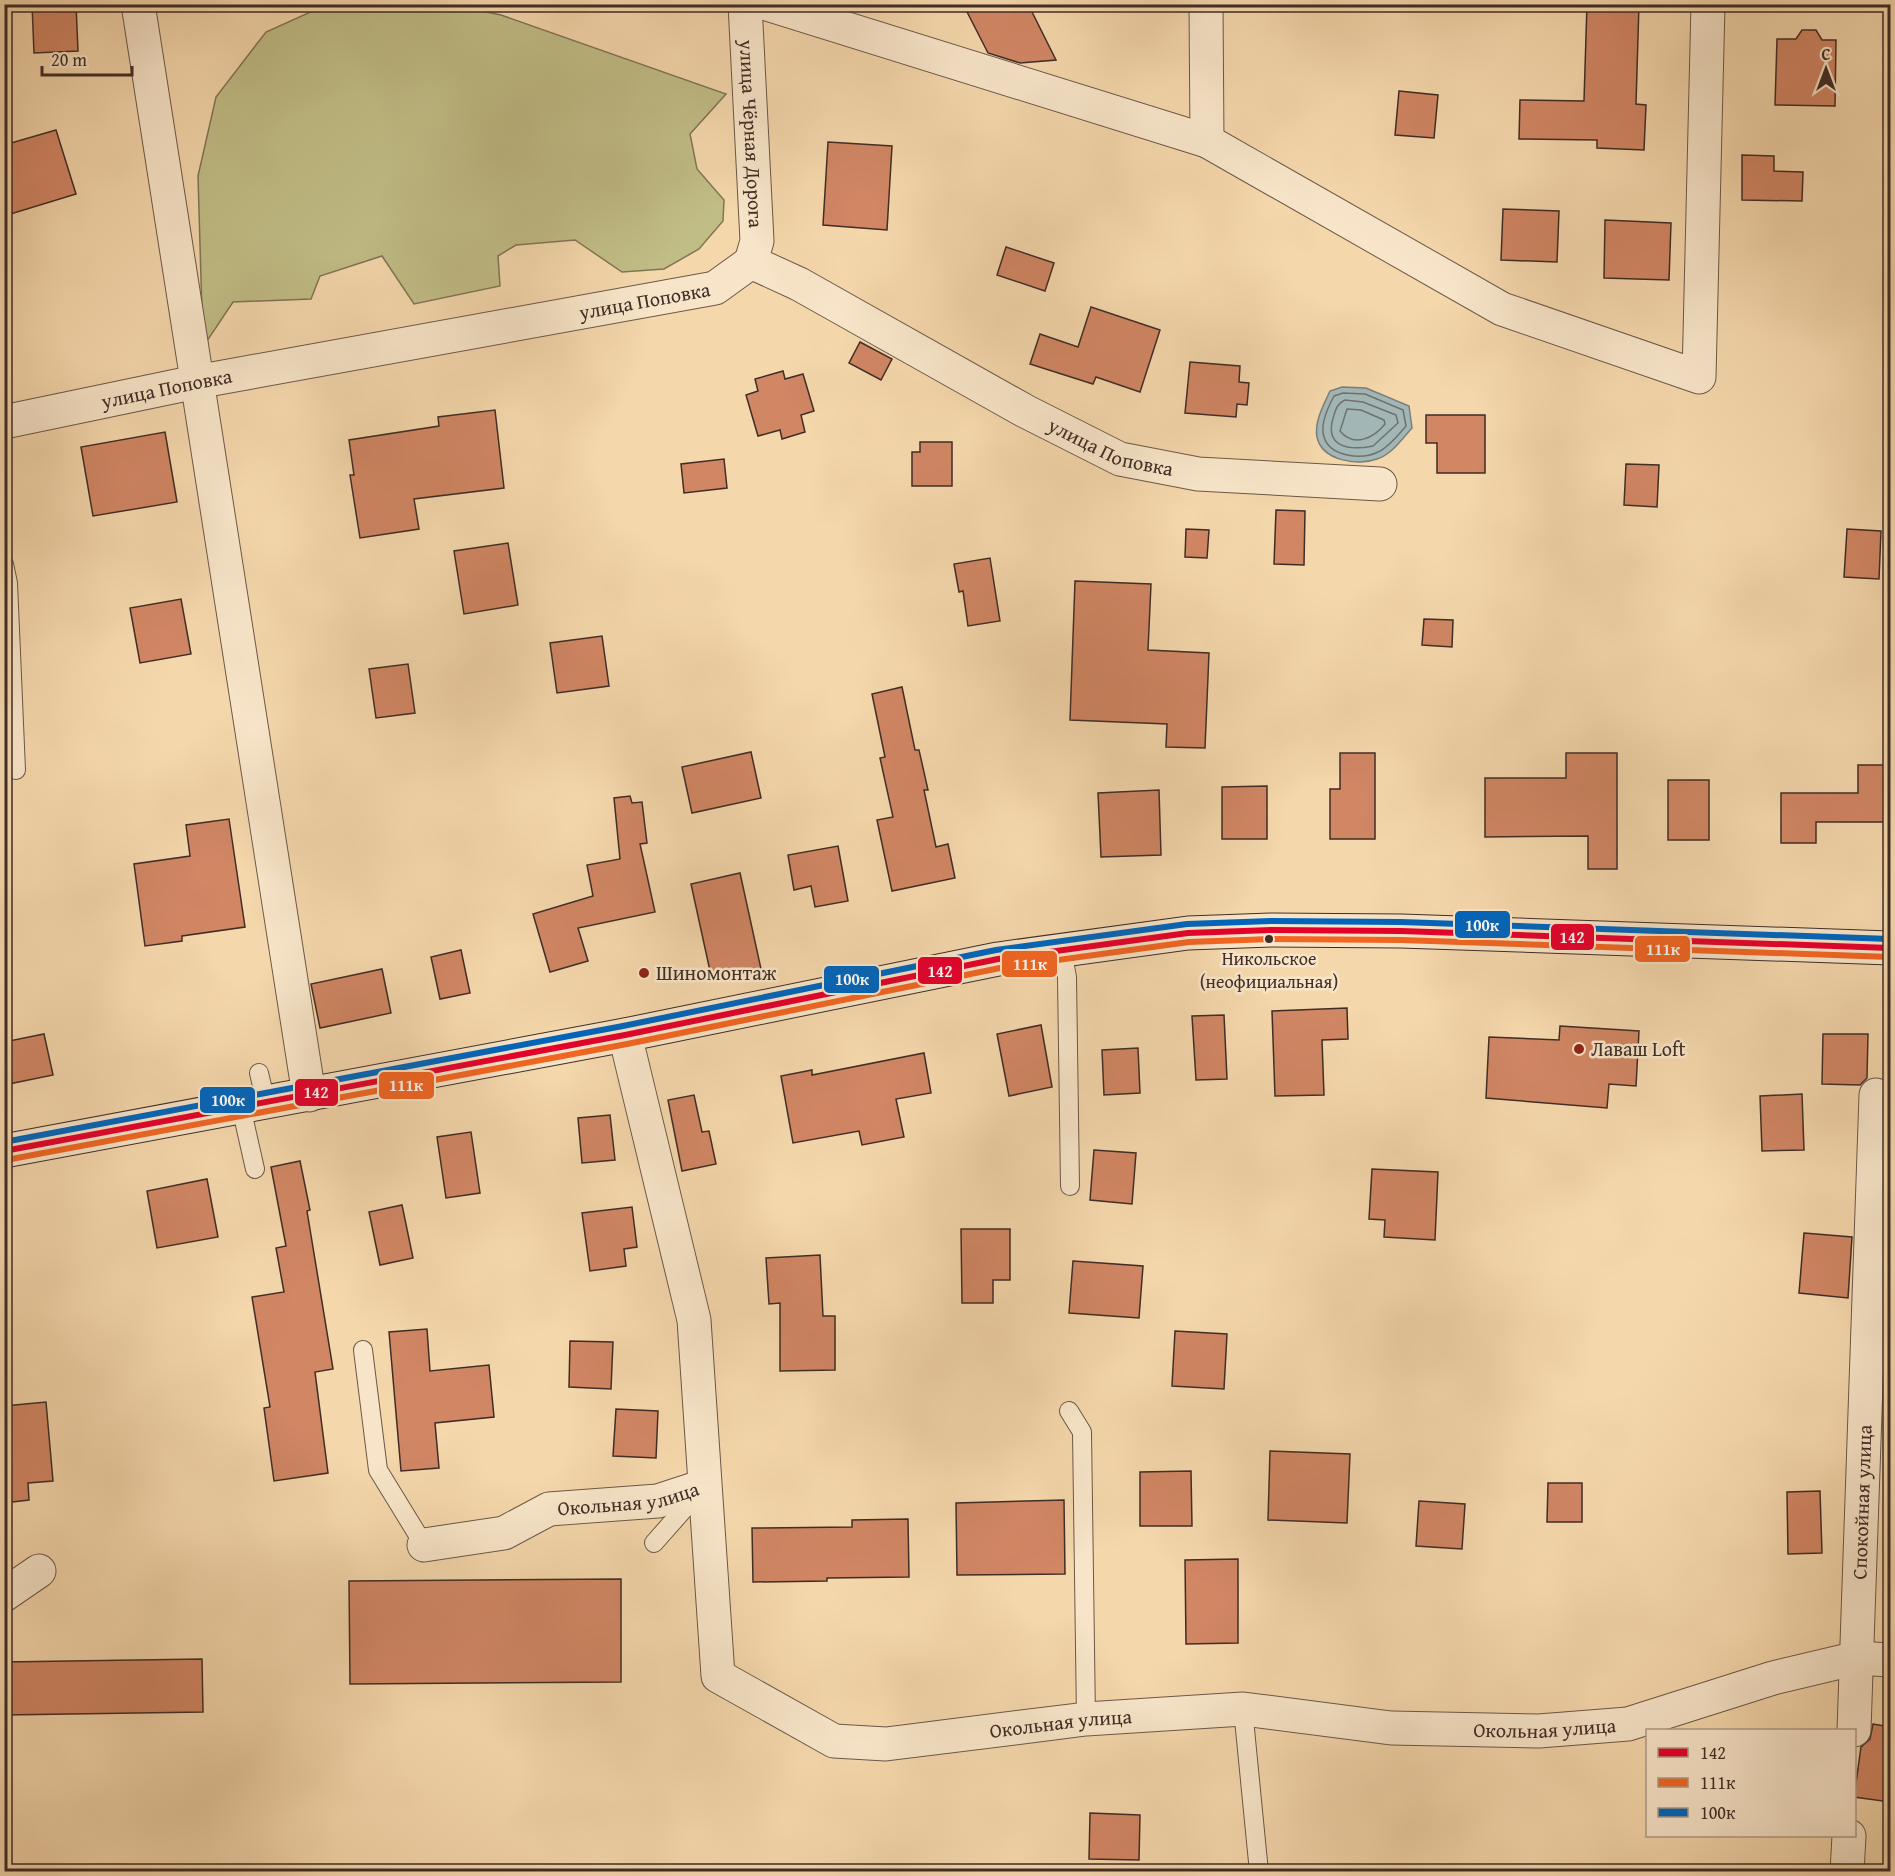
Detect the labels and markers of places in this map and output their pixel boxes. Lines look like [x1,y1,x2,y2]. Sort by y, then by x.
marker: Никольское (неофициальная) [1263,933,1275,945]
place label: Никольское (неофициальная) [1200,945,1338,995]
place label: Шиномонтаж [656,958,777,987]
marker: Шиномонтаж [637,966,651,980]
place label: Лаваш Loft [1591,1034,1685,1063]
marker: Лаваш Loft [1572,1042,1586,1056]

